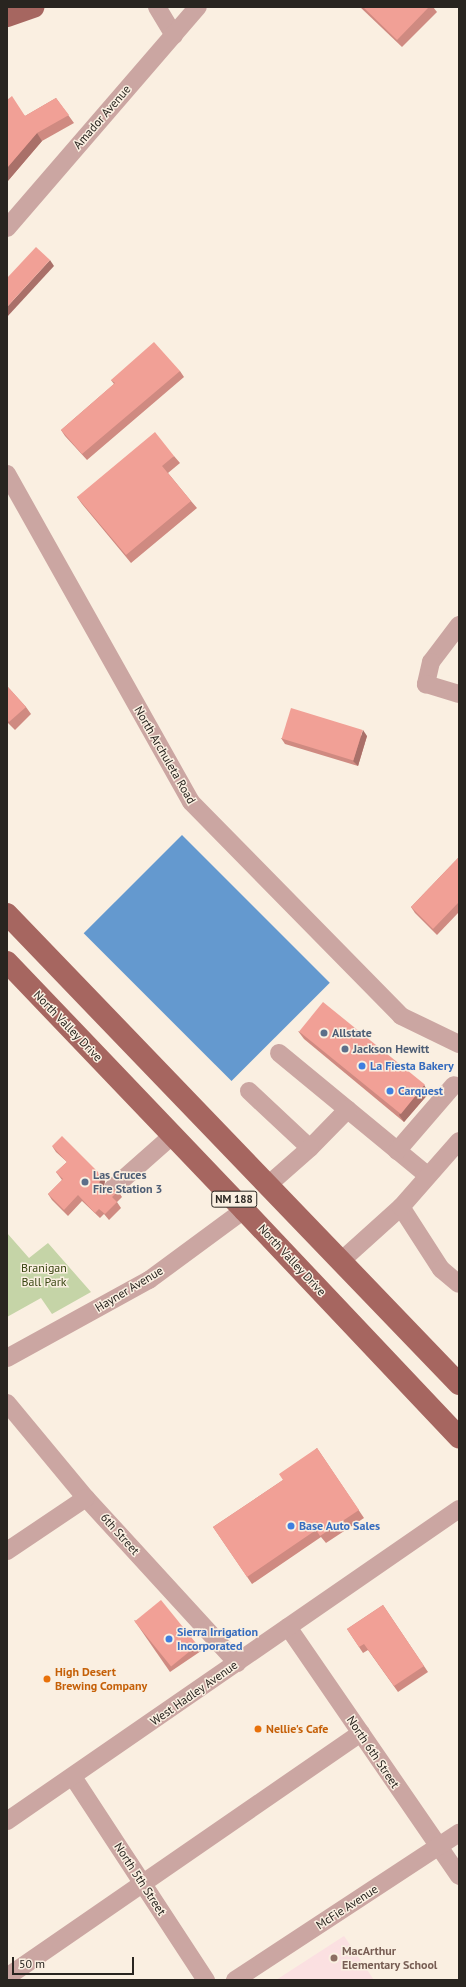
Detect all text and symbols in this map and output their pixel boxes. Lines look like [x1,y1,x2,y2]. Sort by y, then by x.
street label: Amador Avenue [70,82,134,152]
street label: North Archuleta Road [131,704,199,806]
street label: North Valley Drive [30,987,106,1065]
place label: Allstate [332,1026,372,1040]
marker: Allstate [319,1028,329,1038]
place label: Jackson Hewitt [353,1042,429,1056]
marker: Jackson Hewitt [340,1044,350,1054]
place label: La Fiesta Bakery [370,1059,454,1073]
marker: La Fiesta Bakery [357,1061,367,1071]
place label: Carquest [398,1084,443,1098]
marker: Carquest [385,1086,395,1096]
place label: Las Cruces Fire Station 3 [93,1168,162,1196]
marker: Las Cruces Fire Station 3 [80,1177,90,1187]
road number: NM 188 [211,1190,257,1208]
street label: North Valley Drive [255,1221,329,1299]
park label: Branigan Ball Park [21,1261,67,1289]
street label: Hayner Avenue [92,1263,166,1315]
street label: 6th Street [98,1510,142,1558]
place label: Base Auto Sales [299,1519,381,1533]
marker: Base Auto Sales [286,1521,296,1531]
place label: Sierra Irrigation Incorporated [177,1625,258,1653]
marker: Sierra Irrigation Incorporated [164,1634,174,1644]
street label: West Hadley Avenue [147,1657,241,1729]
place label: High Desert Brewing Company [55,1665,147,1693]
marker: High Desert Brewing Company [42,1674,52,1684]
street label: North 6th Street [344,1713,402,1791]
place label: Nellie's Cafe [266,1722,328,1736]
marker: Nellie's Cafe [253,1724,263,1734]
street label: North 5th Street [111,1840,169,1918]
street label: McFie Avenue [313,1882,381,1932]
place label: MacArthur Elementary School [342,1944,438,1972]
scale bar [14,1949,136,1975]
marker: MacArthur Elementary School [329,1953,339,1963]
text: 50 m [19,1956,45,1971]

